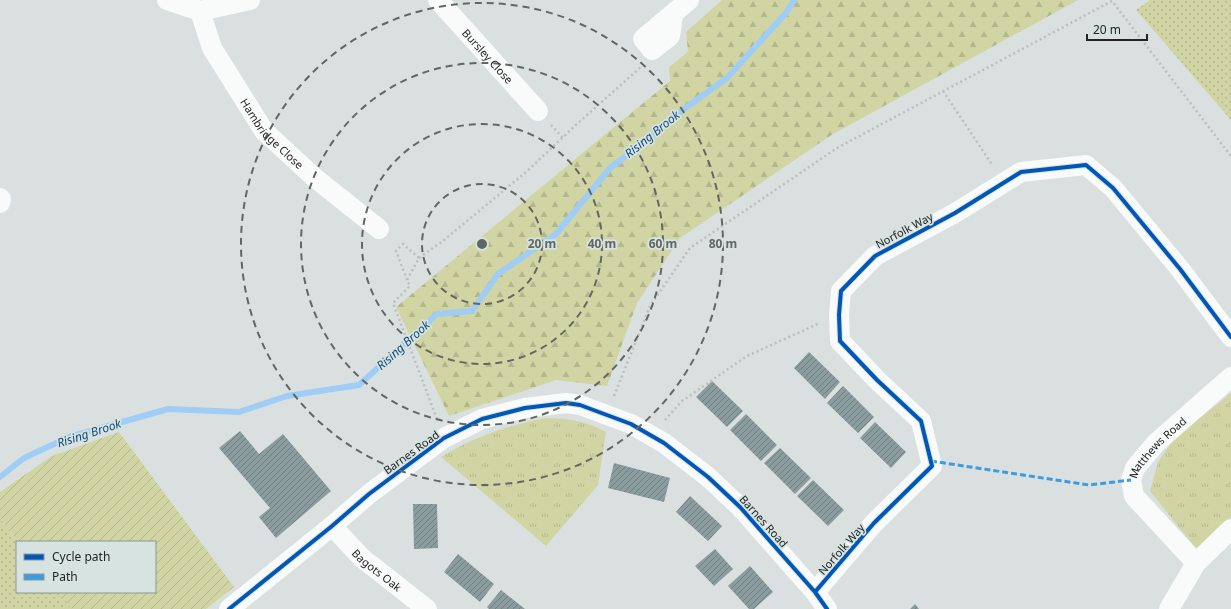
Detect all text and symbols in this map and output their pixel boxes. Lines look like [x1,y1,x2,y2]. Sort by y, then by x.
scale bar [1087,16,1147,42]
text: 20 m [1093,21,1121,38]
street label: Bursley Close [460,25,517,86]
street label: Hambridge Close [238,95,307,172]
water label: Rising Brook [621,106,684,162]
street label: Norfolk Way [873,208,936,251]
text: 20 m [528,235,556,252]
text: 40 m [588,235,616,252]
text: 60 m [649,235,677,252]
text: 80 m [709,235,737,252]
centre of rings [475,237,489,251]
water label: Rising Brook [373,316,434,374]
street label: Matthews Road [1125,413,1189,480]
water label: Rising Brook [55,414,124,451]
street label: Barnes Road [380,427,442,477]
street label: Barnes Road [737,492,791,550]
street label: Norfolk Way [815,520,868,578]
legend [16,541,156,593]
street label: Bagots Oak [349,545,405,594]
text: Cycle path [52,548,110,565]
text: Path [52,568,78,585]

